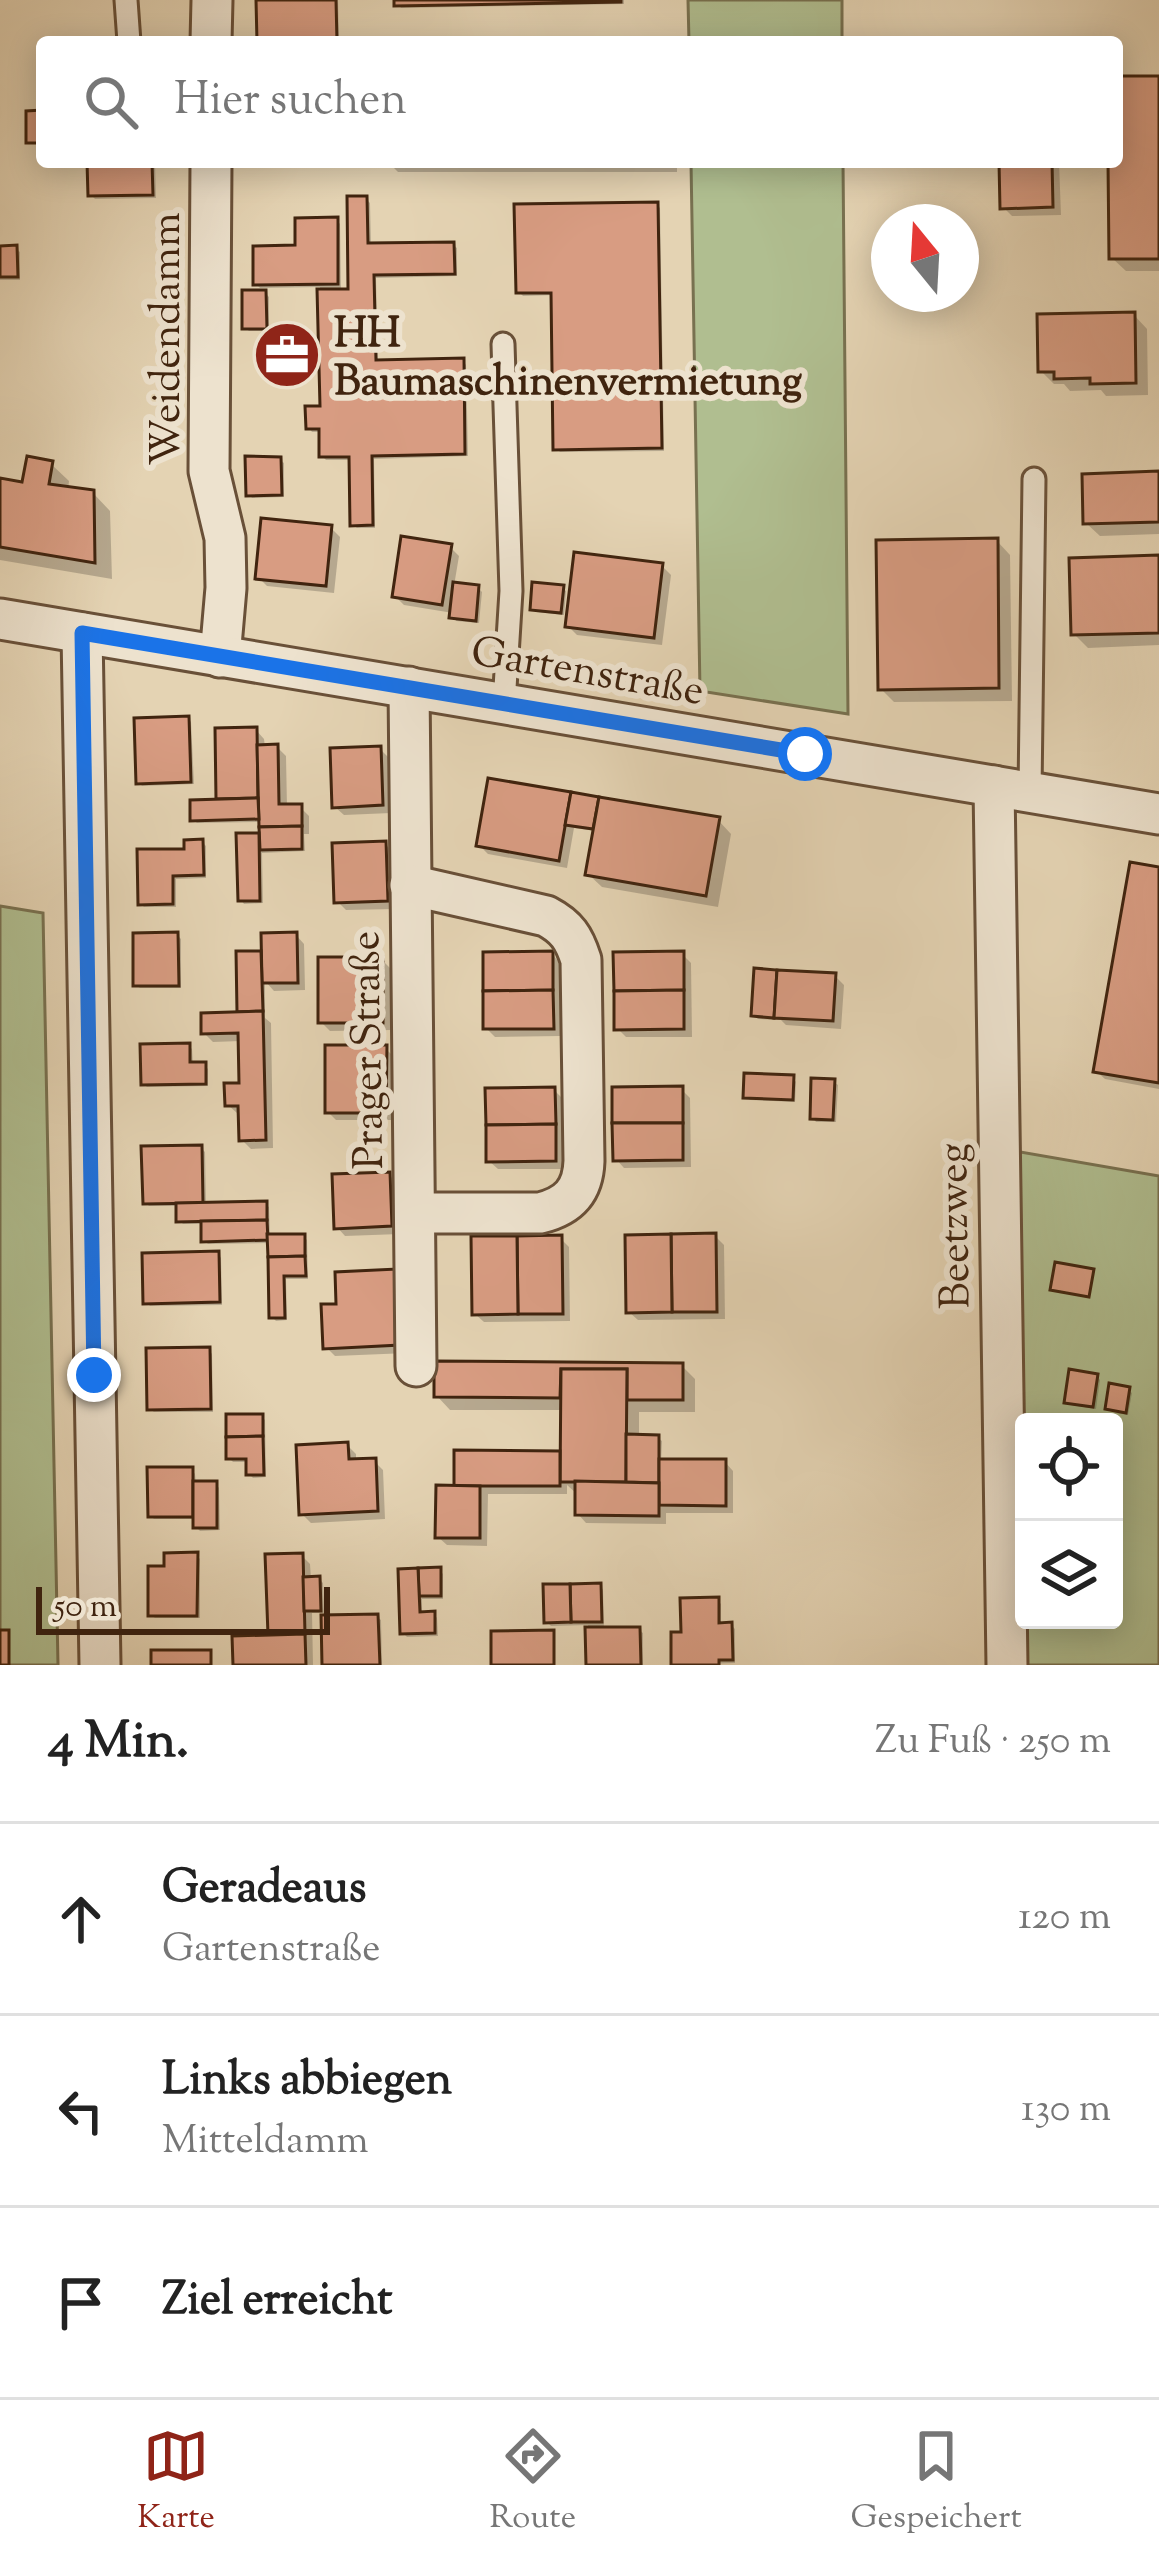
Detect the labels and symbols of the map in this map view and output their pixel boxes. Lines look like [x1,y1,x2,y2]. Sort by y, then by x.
north arrow [871,204,979,312]
street label: Weidendamm [139,212,199,466]
place label: HH Baumaschinenvermietung [334,306,803,414]
office icon: HH Baumaschinenvermietung [252,320,322,390]
street label: Gartenstraße [466,624,708,724]
route start [778,727,832,781]
street label: Prager Straße [338,930,402,1170]
street label: Beetzweg [926,1142,988,1309]
route end [67,1348,121,1402]
scale bar [36,1581,330,1634]

